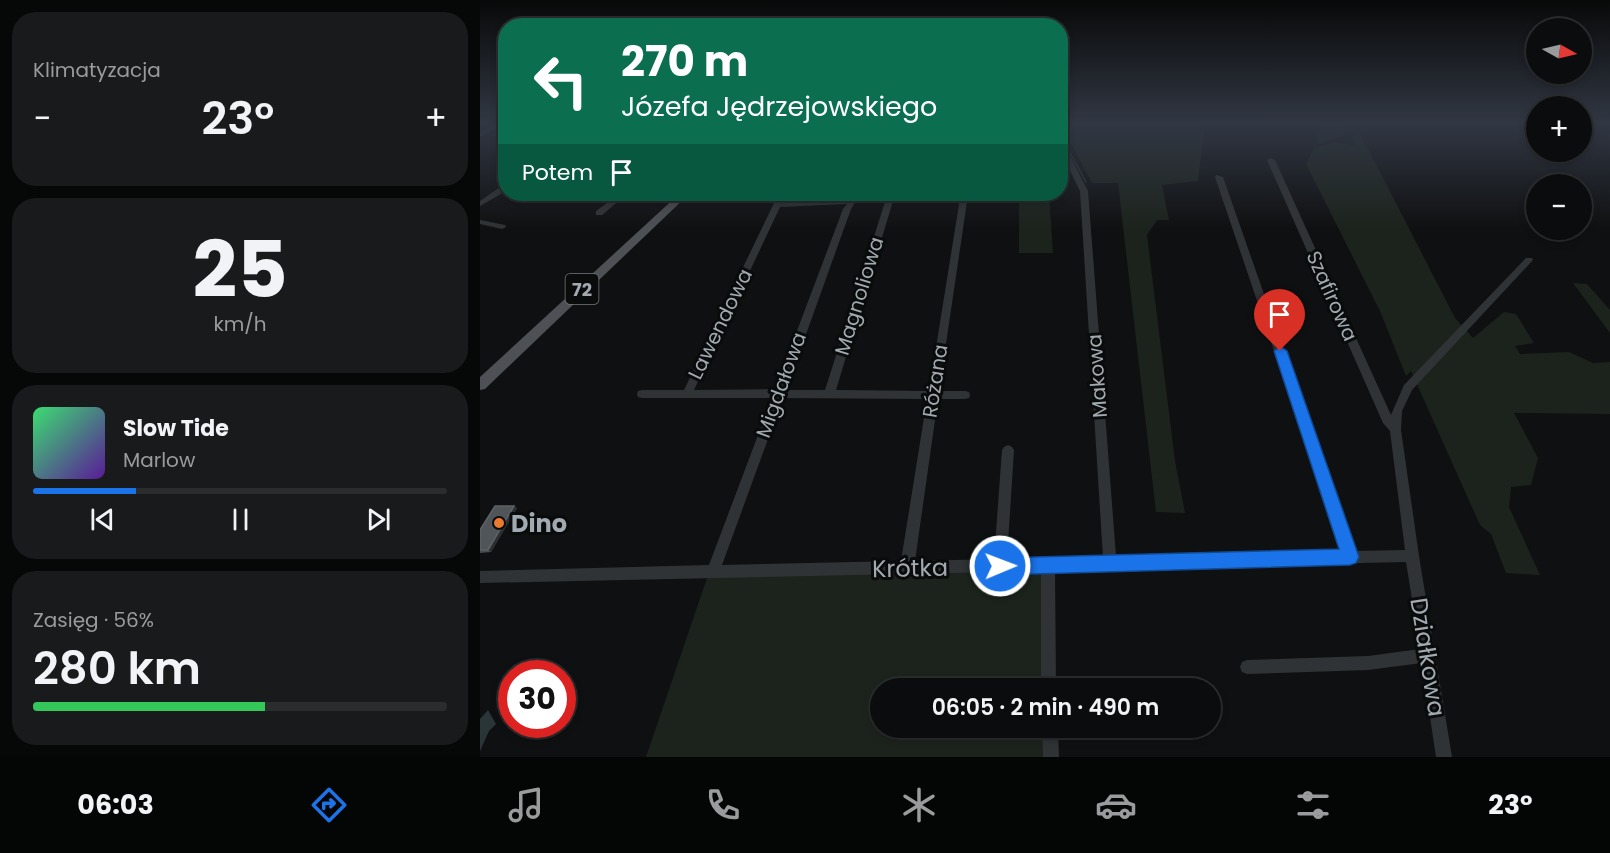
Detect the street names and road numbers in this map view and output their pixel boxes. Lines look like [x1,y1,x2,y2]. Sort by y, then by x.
street label: Magnoliowa [828,233,890,359]
street label: Szafirowa [1300,246,1364,346]
street label: Lawendowa [681,264,759,384]
road number: 72 [566,274,598,304]
street label: Migdałowa [749,328,813,442]
street label: Makowa [1080,333,1114,419]
street label: Różana [915,342,955,420]
street label: Krótka [872,551,948,585]
street label: Działkowa [1402,595,1454,719]

